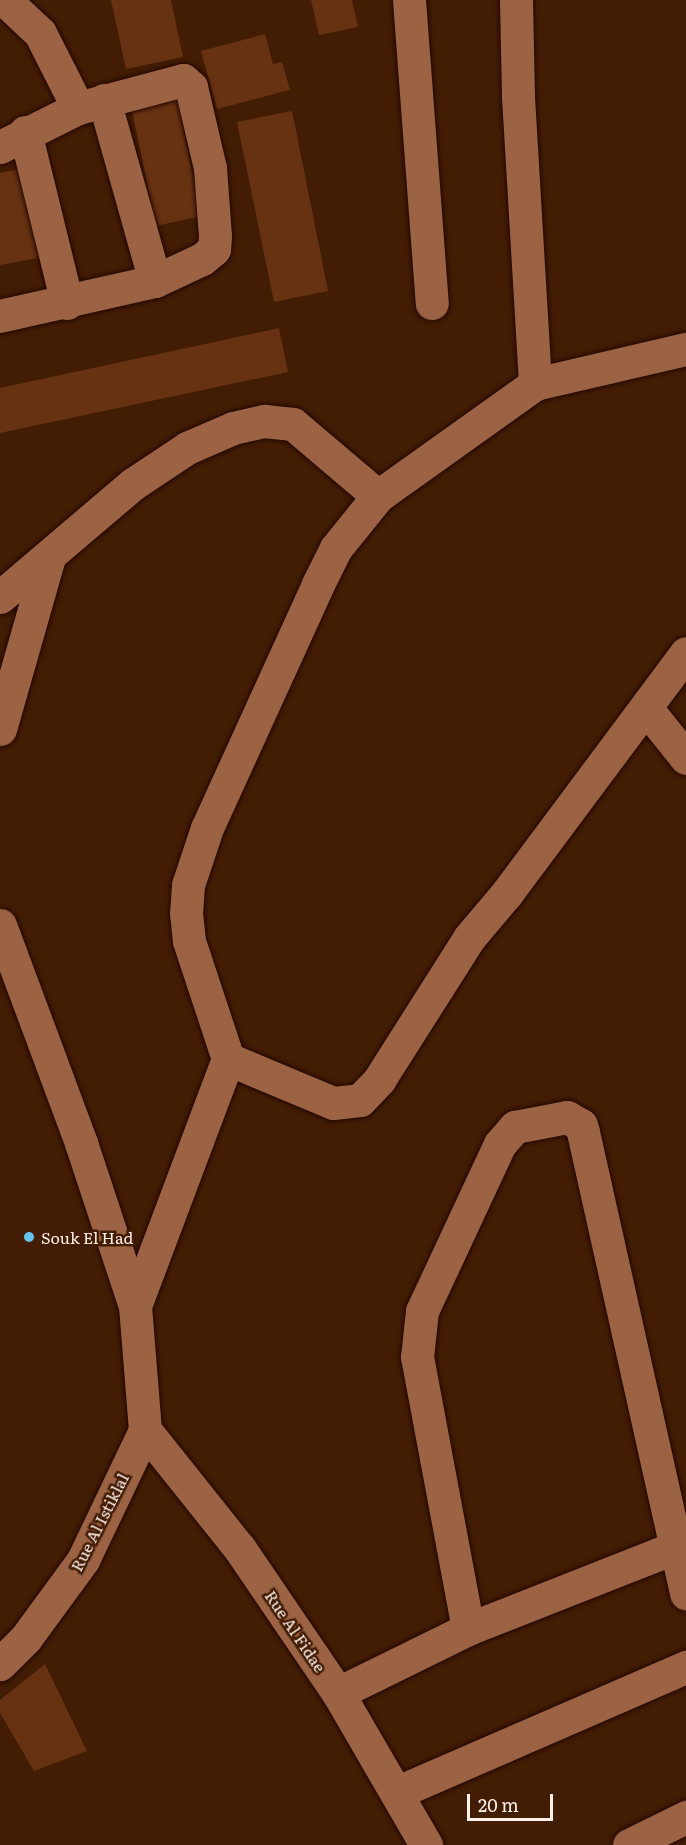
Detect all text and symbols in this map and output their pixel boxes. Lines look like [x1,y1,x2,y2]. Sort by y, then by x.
place label: Souk El Had [41,1227,133,1247]
marker: Souk El Had [22,1230,36,1244]
street label: Rue Al Istiklal [66,1470,132,1574]
street label: Rue Al Fidae [262,1586,330,1676]
scale bar [470,1782,556,1820]
text: 20 m [478,1791,519,1818]

